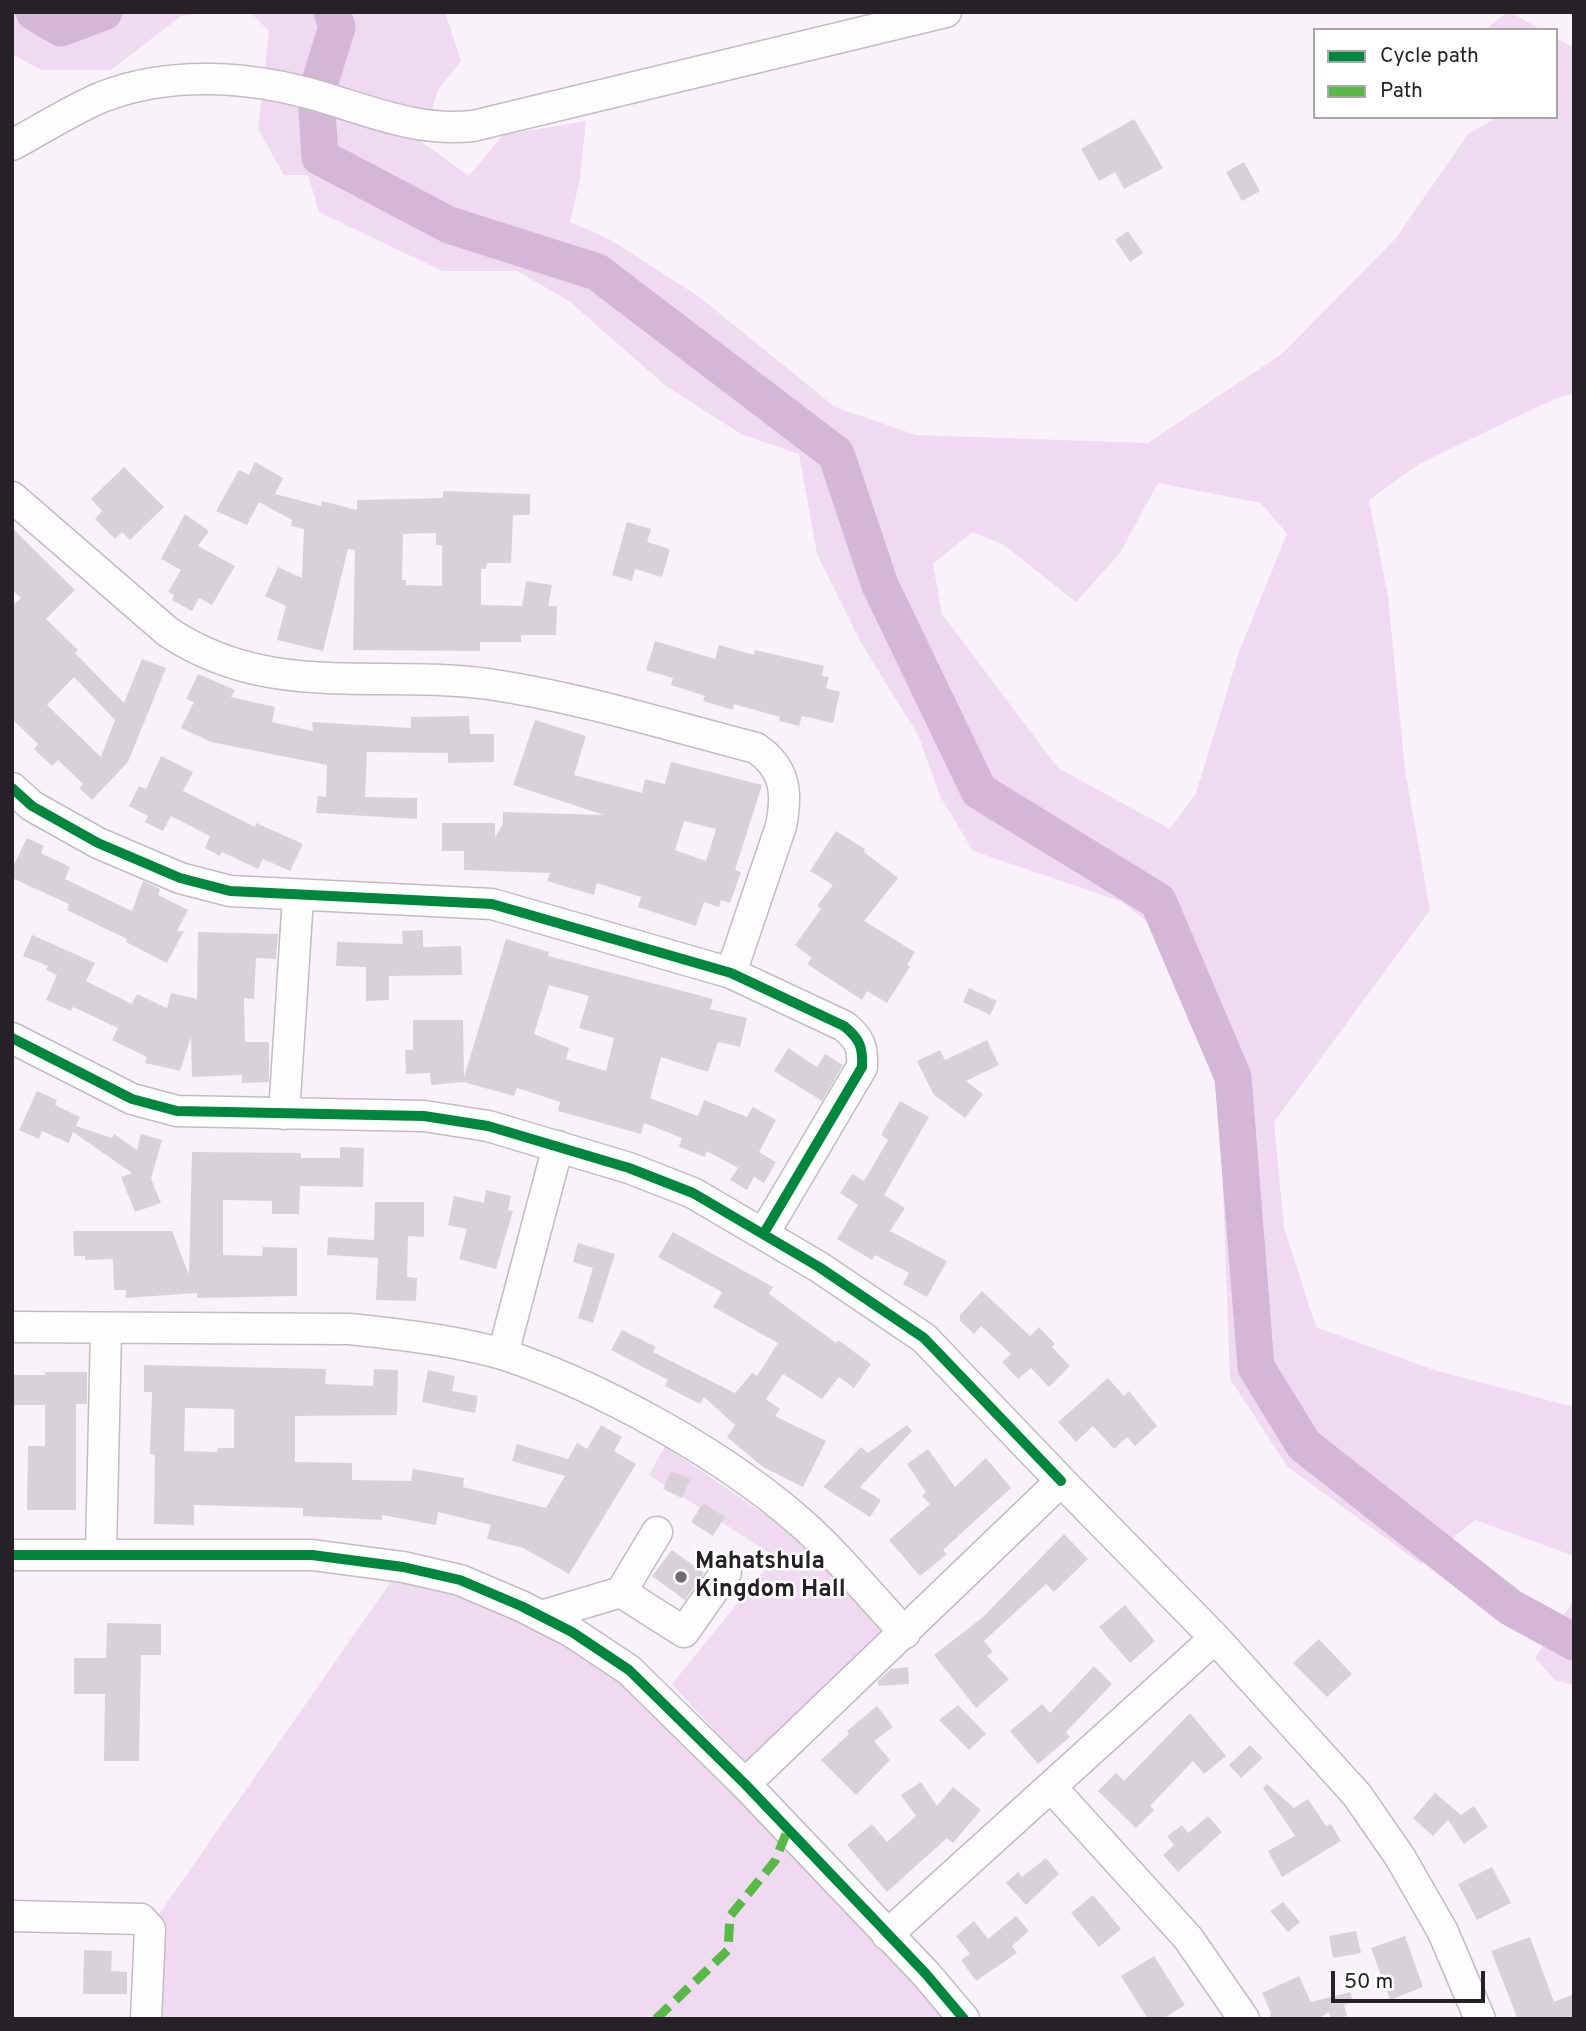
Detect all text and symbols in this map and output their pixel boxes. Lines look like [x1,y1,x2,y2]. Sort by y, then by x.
legend [1313,28,1558,119]
text: Cycle path [1380,43,1479,70]
text: Path [1380,78,1423,105]
place label: Mahatshula Kingdom Hall [695,1549,846,1605]
marker: Mahatshula Kingdom Hall [673,1569,689,1585]
scale bar [1334,1958,1488,2002]
text: 50 m [1344,1969,1393,1996]

